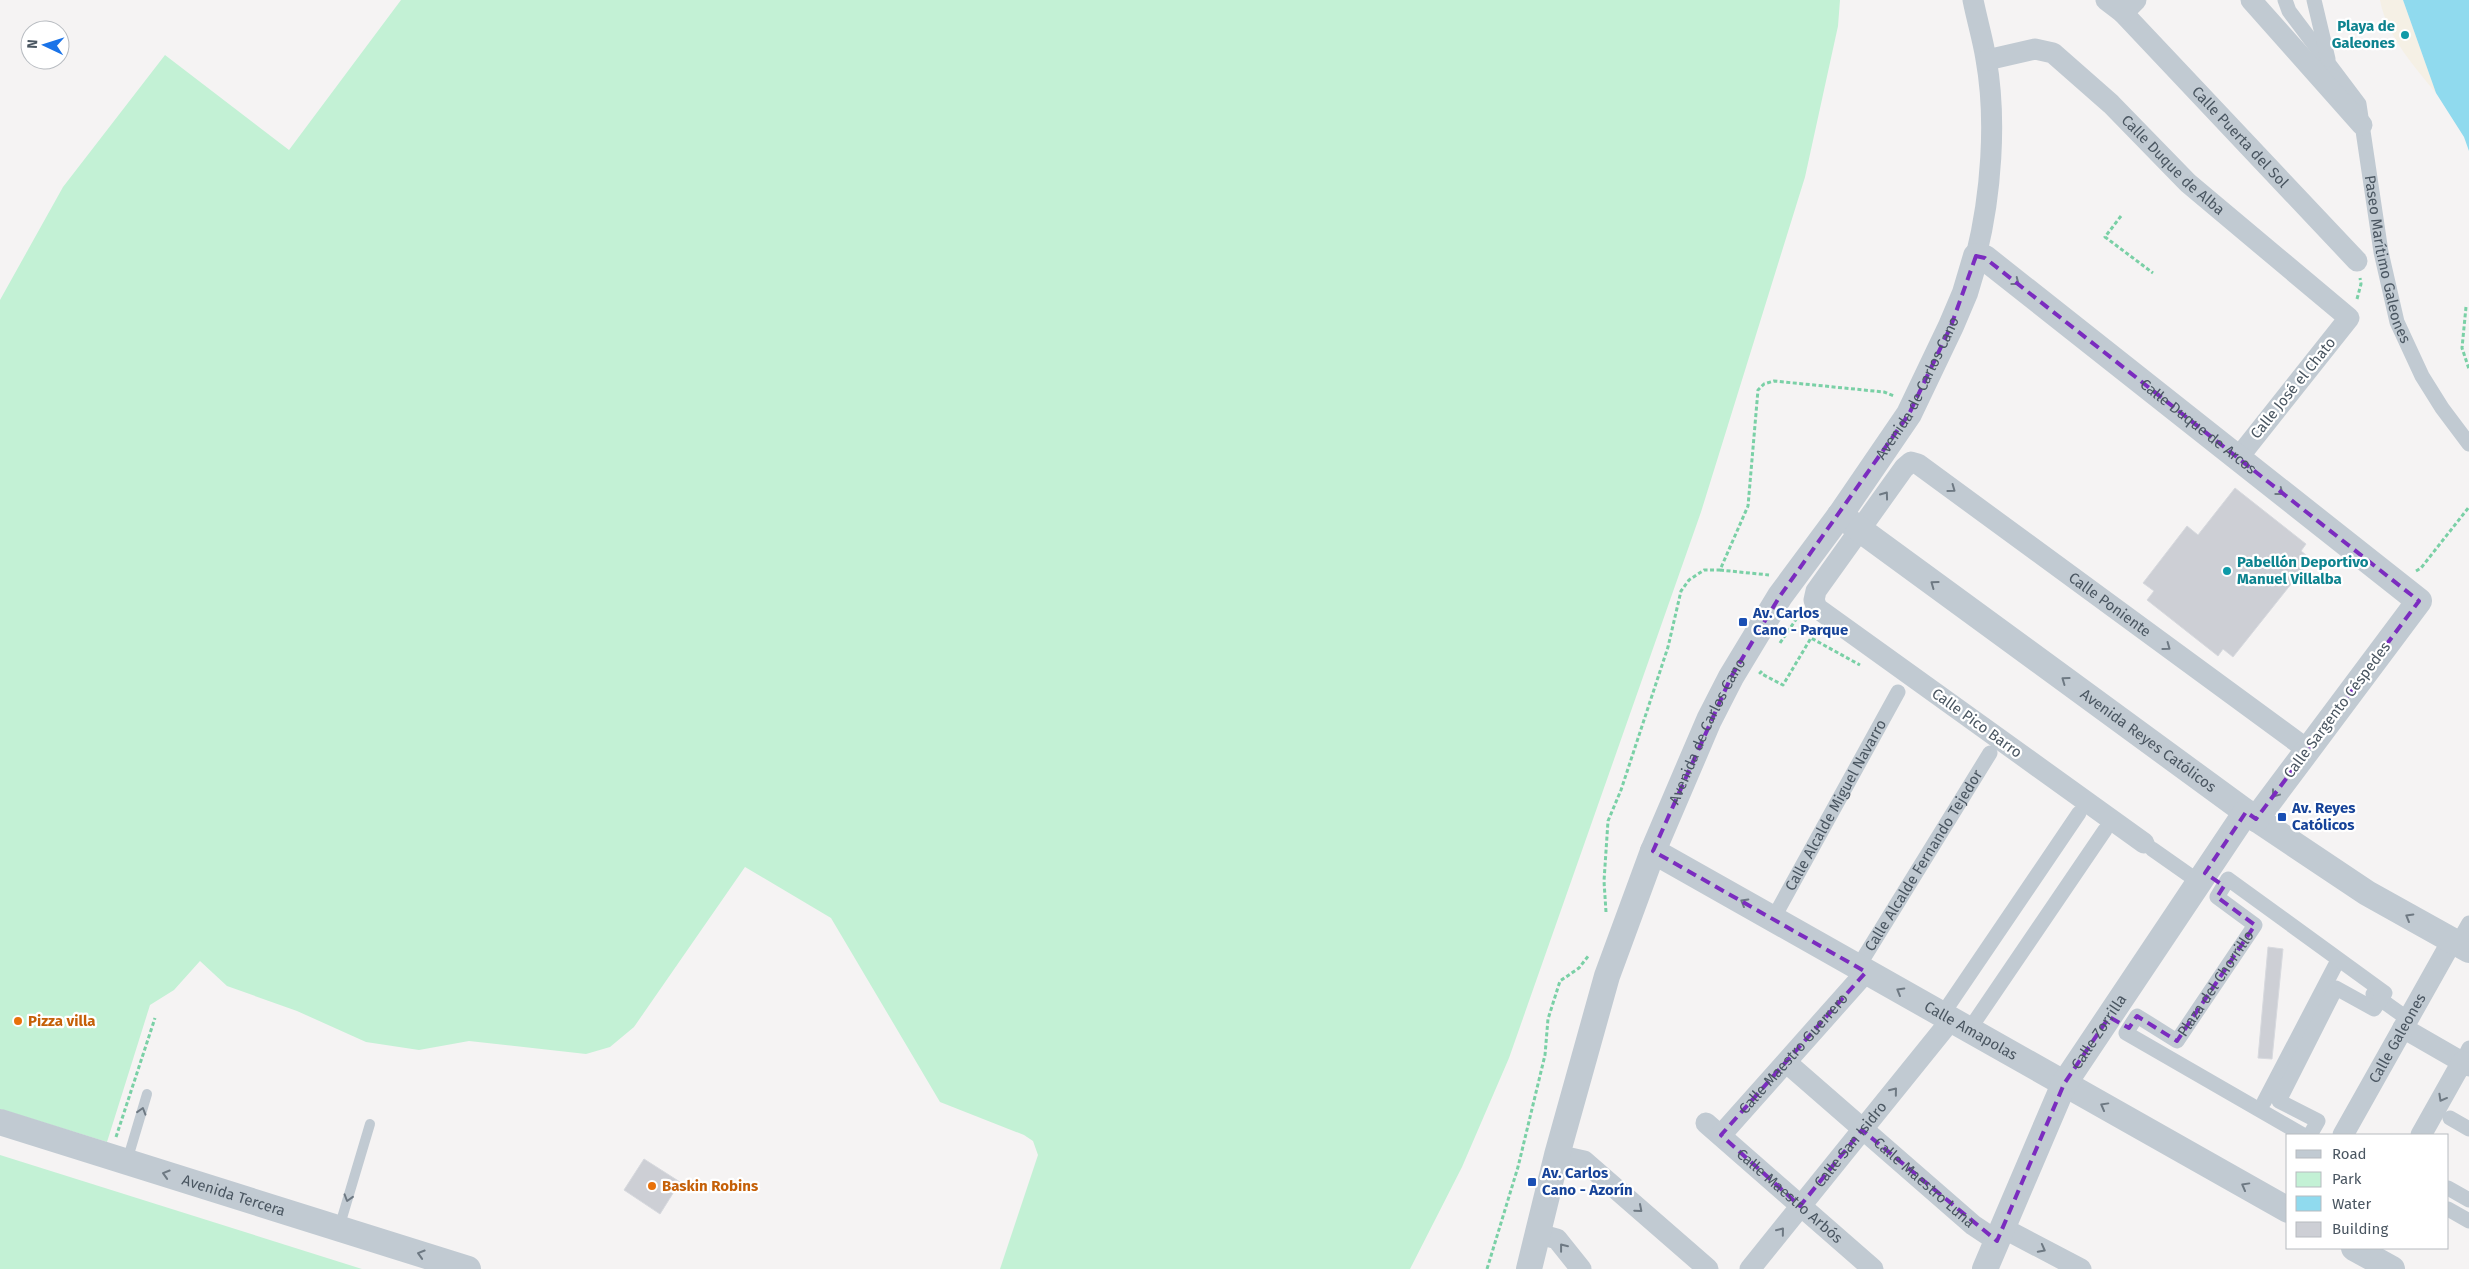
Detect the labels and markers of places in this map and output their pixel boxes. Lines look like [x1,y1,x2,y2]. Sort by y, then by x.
place label: Playa de Galeones [2332,17,2395,52]
marker: Playa de Galeones [2399,29,2411,41]
place label: Pabellón Deportivo Manuel Villalba [2237,553,2369,588]
marker: Pabellón Deportivo Manuel Villalba [2221,565,2233,577]
place label: Av. Carlos Cano - Parque [1752,604,1848,639]
marker: Av. Carlos Cano - Parque [1737,616,1749,628]
place label: Av. Reyes Católicos [2291,799,2355,834]
marker: Av. Reyes Católicos [2276,811,2288,823]
place label: Pizza villa [28,1012,96,1030]
marker: Pizza villa [12,1015,24,1027]
place label: Av. Carlos Cano - Azorín [1541,1164,1633,1199]
marker: Av. Carlos Cano - Azorín [1526,1176,1538,1188]
place label: Baskin Robins [662,1177,758,1195]
marker: Baskin Robins [646,1180,658,1192]

